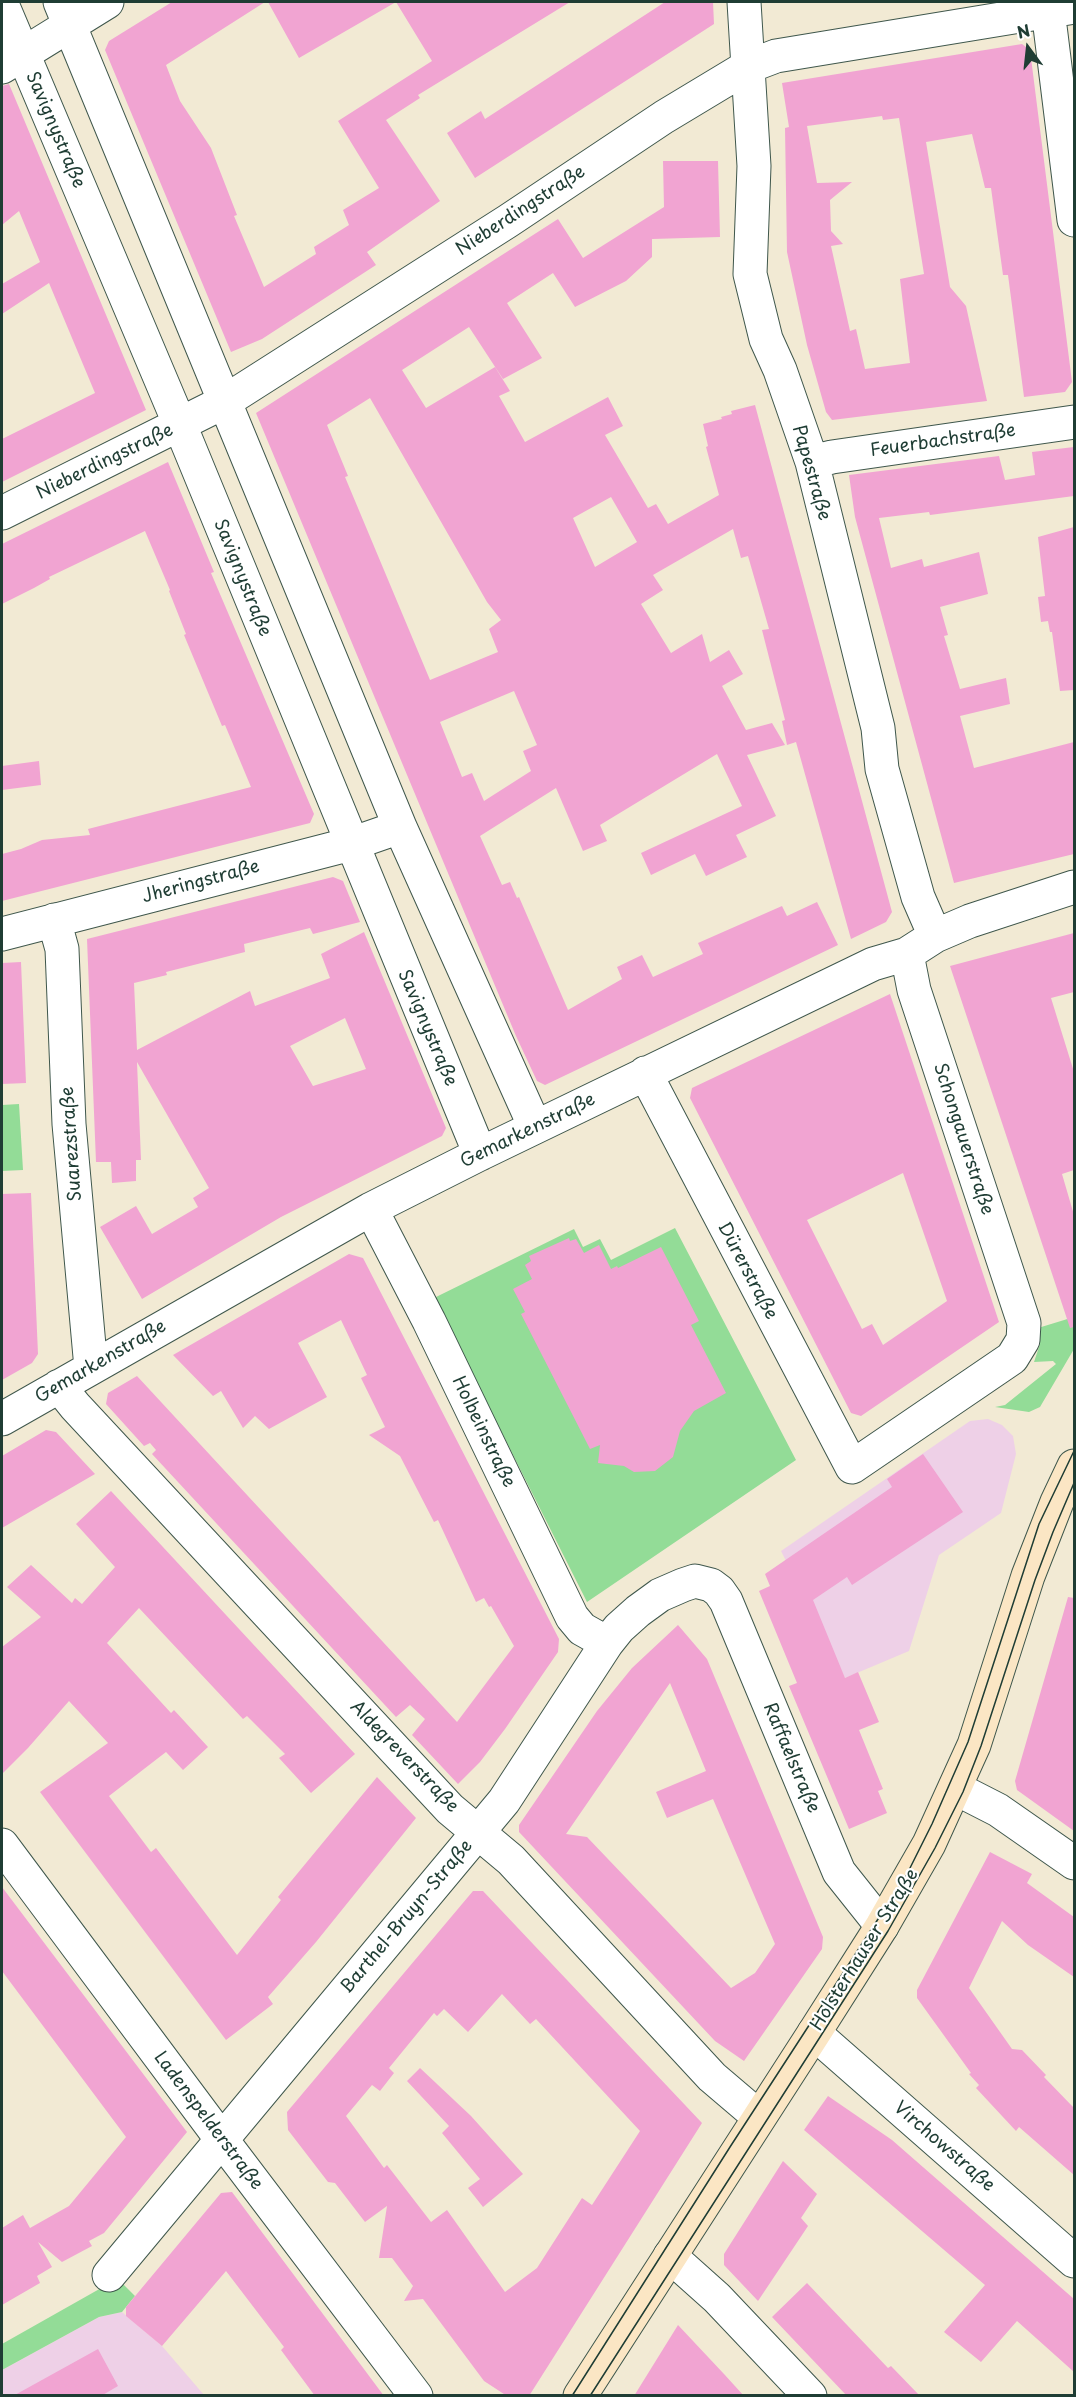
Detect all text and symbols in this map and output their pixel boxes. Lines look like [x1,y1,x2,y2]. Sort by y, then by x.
text: N [1014,17,1033,44]
north arrow [998,18,1058,78]
street label: Savignystraße [21,68,89,192]
street label: Nieberdingstraße [453,161,589,261]
street label: Nieberdingstraße [33,420,177,504]
street label: Feuerbachstraße [869,420,1017,462]
street label: Papestraße [787,423,835,523]
street label: Savignystraße [209,516,275,640]
street label: Jheringstraße [140,856,262,908]
street label: Savignystraße [393,966,461,1090]
street label: Schongauerstraße [928,1060,998,1218]
street label: Suarezstraße [57,1086,87,1202]
street label: Gemarkenstraße [457,1089,599,1173]
street label: Dürerstraße [712,1219,782,1323]
street label: Gemarkenstraße [32,1316,170,1408]
street label: Holbeinstraße [447,1373,519,1491]
street label: Aldegreverstraße [345,1697,463,1817]
street label: Raffaelstraße [758,1700,824,1816]
street label: Barthel-Bruyn-Straße [336,1836,478,1998]
street label: Holsterhauser Straße [806,1865,924,2035]
street label: Ladenspelderstraße [149,2048,267,2194]
street label: Virchowstraße [889,2097,999,2197]

